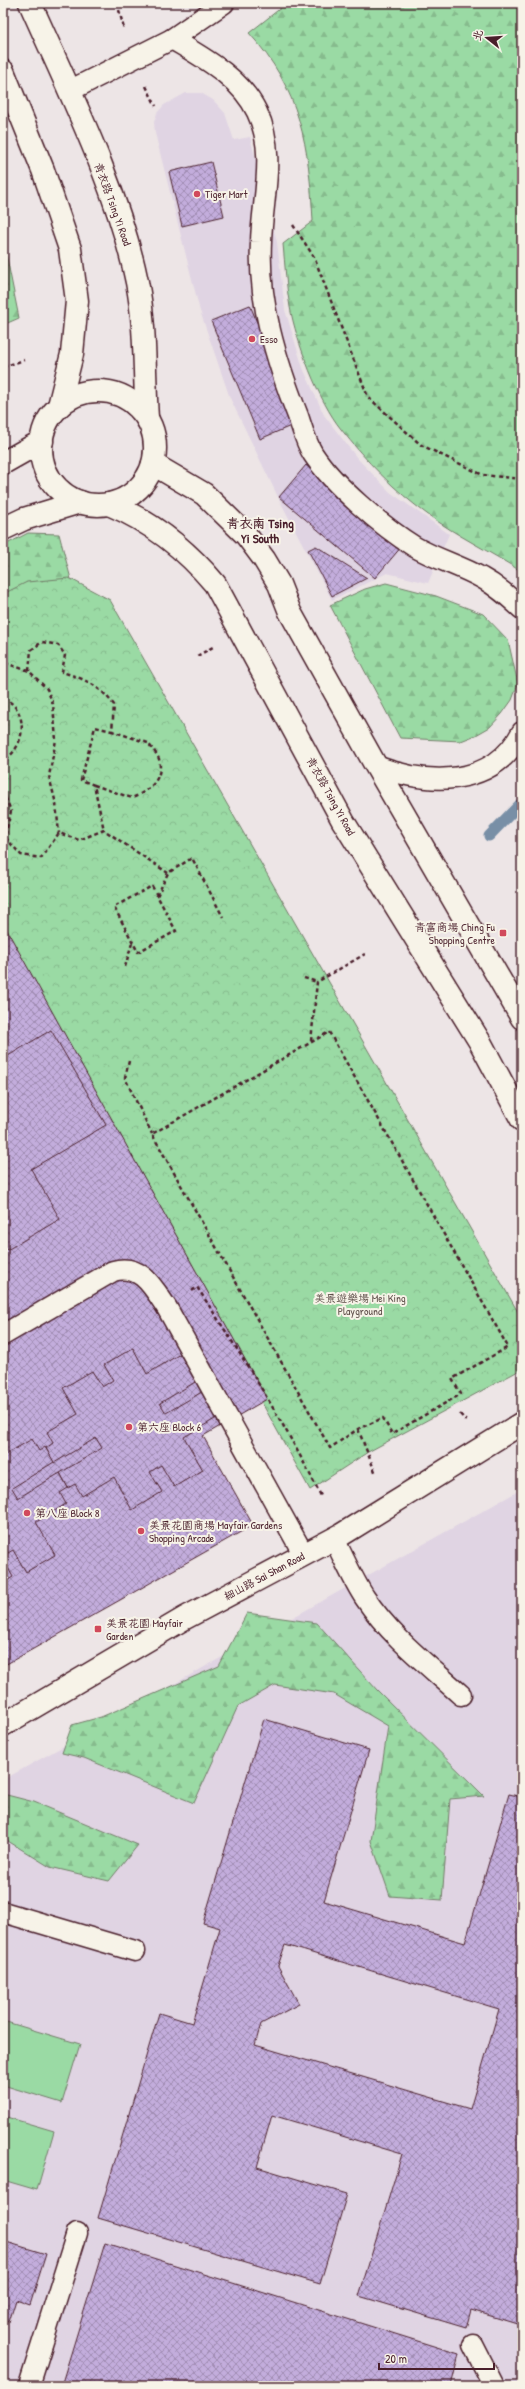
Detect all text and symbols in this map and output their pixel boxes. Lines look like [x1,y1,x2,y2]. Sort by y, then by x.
north arrow [467,18,507,58]
text: 北 [469,28,486,42]
street label: 青衣路 Tsing Yi Road [91,160,135,248]
place label: Tiger Mart [205,187,248,201]
marker: Tiger Mart [192,189,202,199]
place label: Esso [260,332,278,346]
marker: Esso [247,334,257,344]
district label: 青衣南 Tsing Yi South [226,514,294,547]
street label: 青衣路 Tsing Yi Road [304,754,359,838]
place label: 青富商場 Ching Fu Shopping Centre [414,920,496,947]
marker: 青富商場 Ching Fu Shopping Centre [498,928,508,938]
park label: 美景遊樂場 Mei King Playground [314,1291,406,1318]
place label: 第六座 Block 6 [137,1420,202,1434]
marker: 第六座 Block 6 [124,1422,134,1432]
place label: 第八座 Block 8 [35,1506,100,1520]
marker: 第八座 Block 8 [22,1508,32,1518]
place label: 美景花園商場 Mayfair Gardens Shopping Arcade [149,1518,282,1545]
marker: 美景花園商場 Mayfair Gardens Shopping Arcade [136,1526,146,1536]
street label: 細山路 Sai Shan Road [221,1549,307,1603]
place label: 美景花園 Mayfair Garden [106,1616,184,1643]
marker: 美景花園 Mayfair Garden [93,1624,103,1634]
scale bar [379,2345,494,2371]
text: 20 m [385,2350,407,2367]

